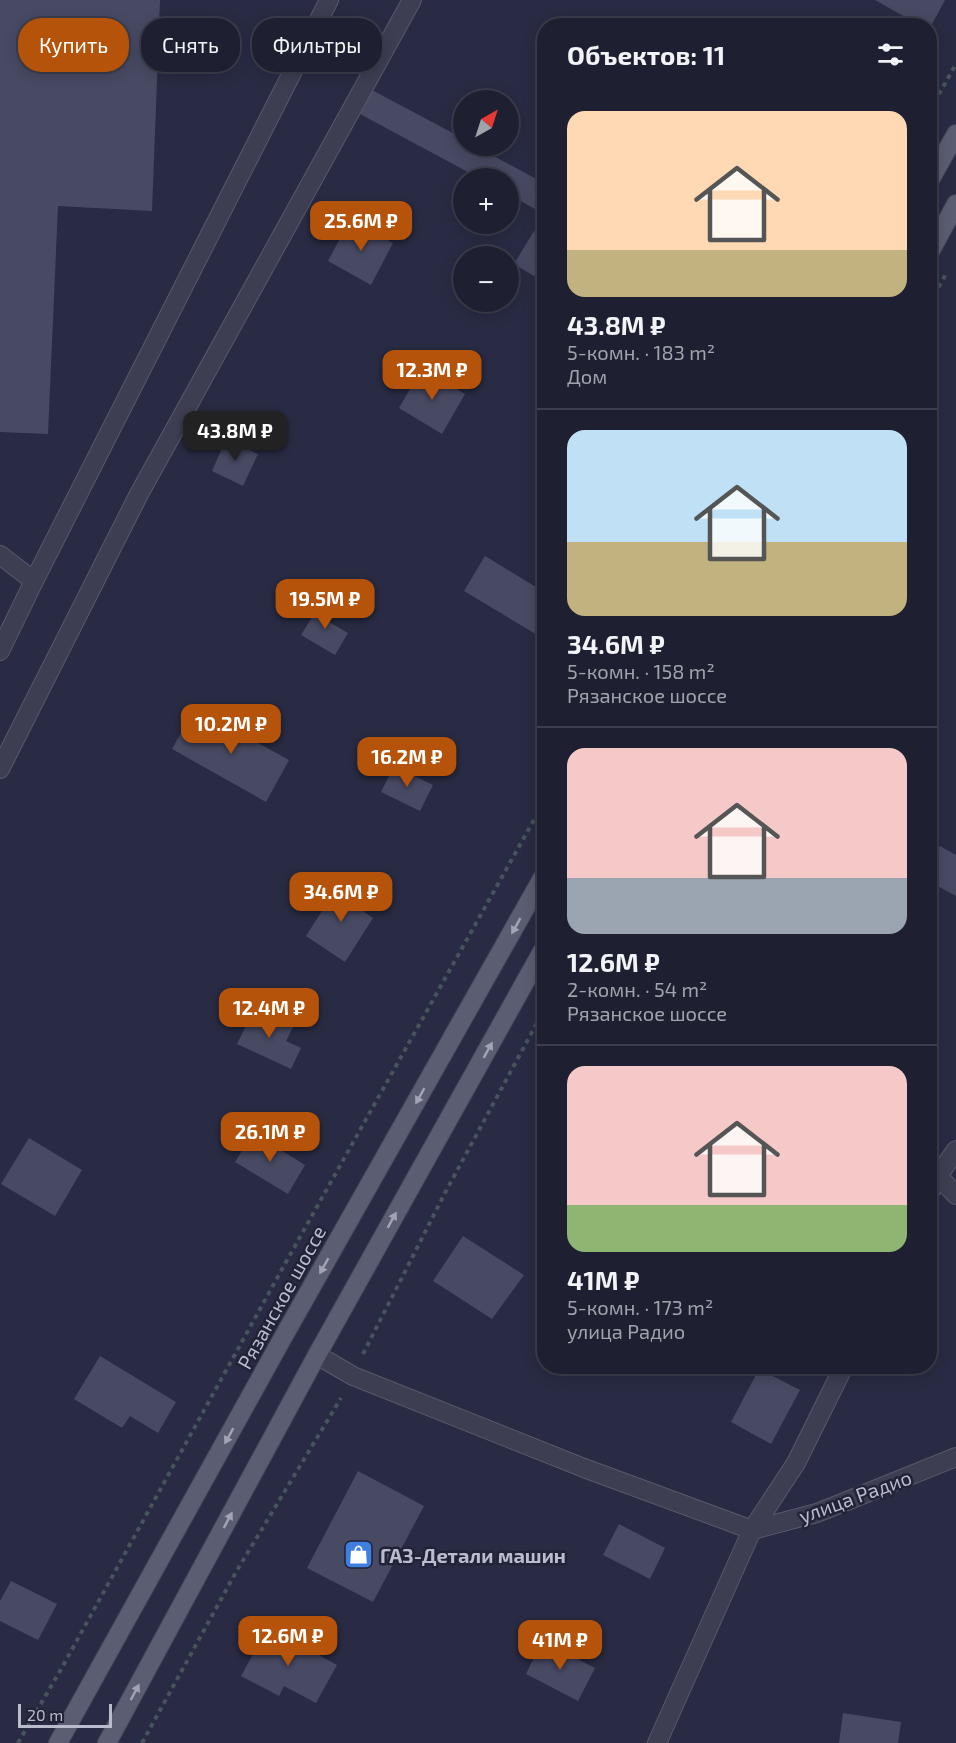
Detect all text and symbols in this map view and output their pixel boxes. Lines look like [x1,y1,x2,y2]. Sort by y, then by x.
chip: Купить [18,18,129,72]
chip: Снять [141,18,240,72]
chip: Фильтры [252,18,382,72]
icon: filters [874,38,907,71]
text: Объектов: 11 [567,39,725,70]
north arrow [453,90,519,156]
map controls [453,90,519,312]
icon: home [683,150,791,258]
button: + [453,168,519,234]
pin: 25.6M ₽ [306,201,416,252]
text: 25.6M ₽ [324,208,398,232]
button: − [453,246,519,312]
text: 43.8M ₽ [567,309,666,340]
text: 5-комн. · 183 m² [567,340,715,364]
pin: 12.3M ₽ [377,350,487,401]
text: 12.3M ₽ [397,357,467,381]
text: Дом [567,364,607,388]
pin: 43.8M ₽ [180,411,290,462]
text: 43.8M ₽ [197,418,273,442]
icon: home [683,469,791,577]
pin: 19.5M ₽ [270,579,380,630]
text: 19.5M ₽ [290,586,360,610]
text: 34.6M ₽ [567,628,665,659]
text: 5-комн. · 158 m² [567,659,715,683]
text: Рязанское шоссе [567,683,727,707]
pin: 10.2M ₽ [176,704,286,755]
text: 10.2M ₽ [195,711,267,735]
pin: 16.2M ₽ [352,737,462,788]
text: 16.2M ₽ [371,744,443,768]
icon: home [683,787,791,895]
pin: 34.6M ₽ [286,872,396,923]
text: 34.6M ₽ [303,879,379,903]
one-way arrow [511,918,521,935]
text: 12.6M ₽ [567,946,660,977]
text: 2-комн. · 54 m² [567,977,707,1001]
pin: 12.4M ₽ [214,988,324,1039]
text: 12.4M ₽ [233,995,305,1019]
text: Рязанское шоссе [567,1001,727,1025]
one-way arrow [482,1042,493,1058]
one-way arrow [415,1088,425,1105]
icon: home [683,1105,791,1213]
pin: 26.1M ₽ [215,1112,325,1163]
text: 26.1M ₽ [235,1119,305,1143]
one-way arrow [387,1211,397,1228]
street label: Рязанское шоссе [232,1221,330,1373]
one-way arrow [319,1258,329,1275]
text: 41M ₽ [567,1264,640,1295]
text: 5-комн. · 173 m² [567,1295,713,1319]
text: улица Радио [567,1319,685,1343]
one-way arrow [224,1428,234,1445]
street label: улица Радио [795,1465,915,1528]
one-way arrow [223,1511,233,1528]
shop icon: ГАЗ-Детали машин [343,1539,375,1571]
place label: ГАЗ-Детали машин [380,1543,566,1567]
pin: 12.6M ₽ [233,1616,343,1667]
pin: 41M ₽ [518,1620,602,1671]
text: 12.6M ₽ [252,1623,324,1647]
text: 41M ₽ [532,1627,588,1651]
one-way arrow [130,1683,140,1700]
scale bar [18,1701,112,1728]
text: 20 m [27,1705,63,1724]

